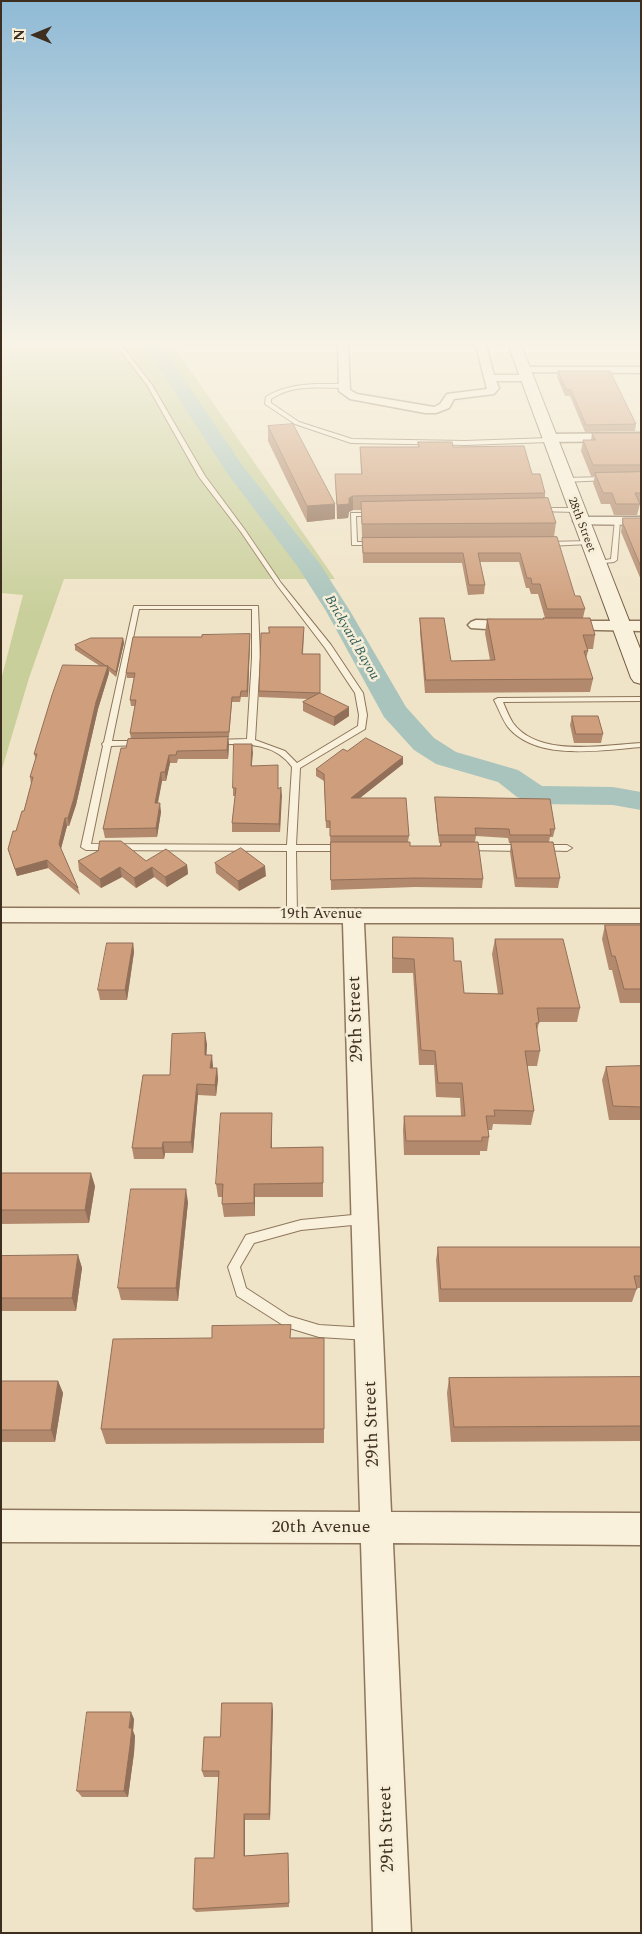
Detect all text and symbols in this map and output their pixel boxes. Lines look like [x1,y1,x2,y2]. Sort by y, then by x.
north arrow [10,10,60,60]
text: N [9,29,30,41]
street label: 28th Street [564,495,598,555]
water label: Brickyard Bayou [320,593,382,683]
street label: 19th Avenue [280,906,362,924]
street label: 29th Street [345,975,369,1063]
street label: 29th Street [361,1380,385,1468]
street label: 20th Avenue [272,1517,370,1539]
street label: 29th Street [376,1785,400,1873]

